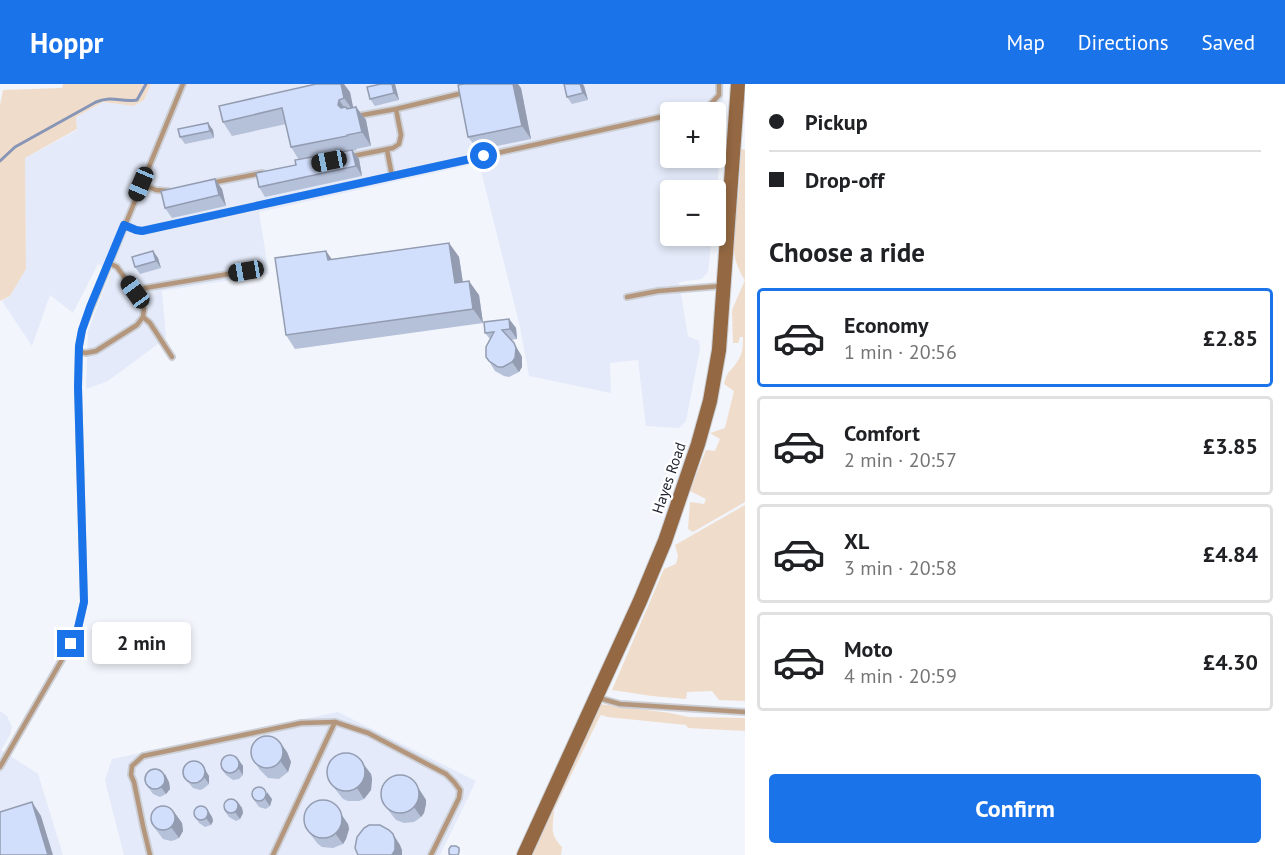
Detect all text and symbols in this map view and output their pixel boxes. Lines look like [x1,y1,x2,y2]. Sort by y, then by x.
text: Hoppr [30,24,103,61]
text: Map [1006,29,1045,56]
text: Directions [1078,29,1169,56]
text: Saved [1202,29,1255,56]
map controls [660,102,726,246]
button: + [660,102,726,168]
text: Pickup [805,108,868,136]
route start [470,142,497,169]
car [310,149,348,173]
car [126,164,156,204]
text: Drop-off [805,166,884,194]
button: − [660,180,726,246]
text: Choose a ride [769,235,925,269]
car [227,259,265,283]
car [117,272,153,312]
icon: car [772,311,826,365]
text: Economy [844,311,928,339]
text: £2.85 [1203,324,1258,352]
text: 1 min · 20:56 [844,339,957,365]
icon: car [772,419,826,473]
text: Comfort [844,419,920,447]
text: £3.85 [1203,432,1258,460]
street label: Hayes Road [647,440,690,516]
text: 2 min · 20:57 [844,447,957,473]
icon: car [772,527,826,581]
text: XL [844,527,869,555]
text: £4.84 [1203,540,1258,568]
text: 3 min · 20:58 [844,555,957,581]
callout: 2 min [92,623,191,665]
route end [57,630,84,657]
text: 2 min [117,630,166,656]
icon: car [772,635,826,689]
text: Moto [844,635,893,663]
text: £4.30 [1203,648,1258,676]
text: 4 min · 20:59 [844,663,957,689]
button: Confirm [769,774,1261,843]

